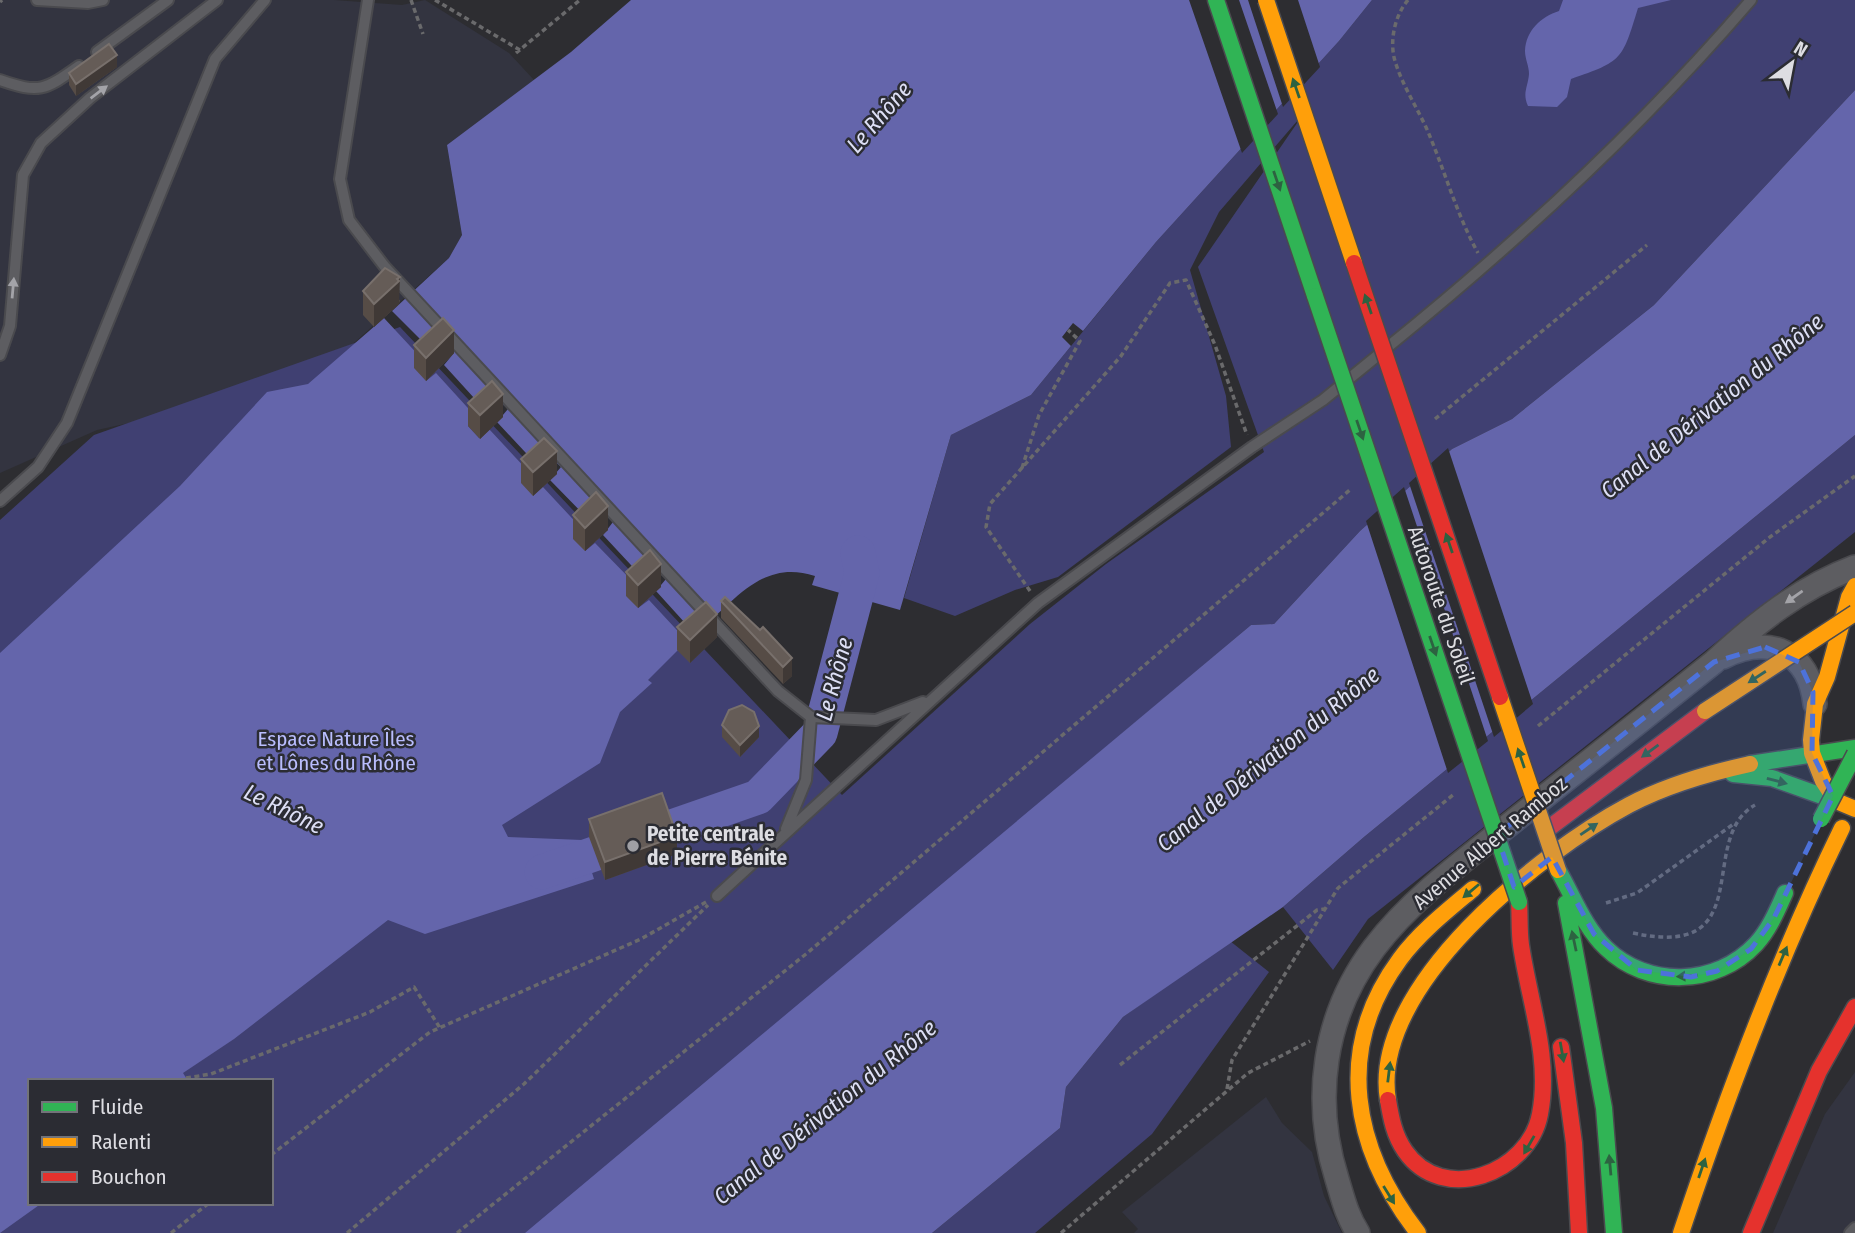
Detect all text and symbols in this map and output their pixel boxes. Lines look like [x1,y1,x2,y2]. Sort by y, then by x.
north arrow [1757,28,1827,98]
text: N [1790,36,1812,62]
water label: Le Rhône [840,76,918,158]
one-way arrow [1290,78,1301,99]
one-way arrow [89,84,107,99]
one-way arrow [1272,170,1282,191]
one-way arrow [8,277,19,299]
one-way arrow [1362,293,1373,314]
water label: Canal de Dérivation du Rhône [1595,307,1829,505]
one-way arrow [1355,420,1366,441]
street label: Autoroute du Soleil [1402,523,1480,688]
one-way arrow [1443,532,1453,553]
one-way arrow [1785,590,1803,604]
water label: Le Rhône [809,634,859,724]
one-way arrow [1428,635,1439,656]
water label: Canal de Dérivation du Rhône [1151,660,1385,858]
one-way arrow [1748,670,1766,684]
park label: Espace Nature Îles et Lônes du Rhône [256,726,416,776]
one-way arrow [1641,744,1659,758]
one-way arrow [1515,748,1526,769]
street label: Avenue Albert Ramboz [1408,771,1572,915]
one-way arrow [1766,776,1787,786]
water label: Le Rhône [240,778,329,840]
place label: Petite centrale de Pierre Bénite [647,821,788,871]
one-way arrow [1579,822,1599,835]
marker: Petite centrale de Pierre Bénite [625,838,641,854]
one-way arrow [1462,883,1480,899]
one-way arrow [1568,930,1579,952]
one-way arrow [1778,945,1789,966]
one-way arrow [1676,971,1698,982]
water label: Canal de Dérivation du Rhône [708,1013,942,1211]
one-way arrow [1557,1041,1568,1063]
one-way arrow [1383,1061,1394,1083]
legend [28,1079,273,1205]
text: Fluide [91,1094,143,1120]
text: Ralenti [91,1129,151,1155]
one-way arrow [1523,1135,1535,1154]
one-way arrow [1604,1154,1615,1176]
one-way arrow [1697,1158,1708,1179]
text: Bouchon [91,1164,167,1190]
one-way arrow [1383,1185,1396,1204]

